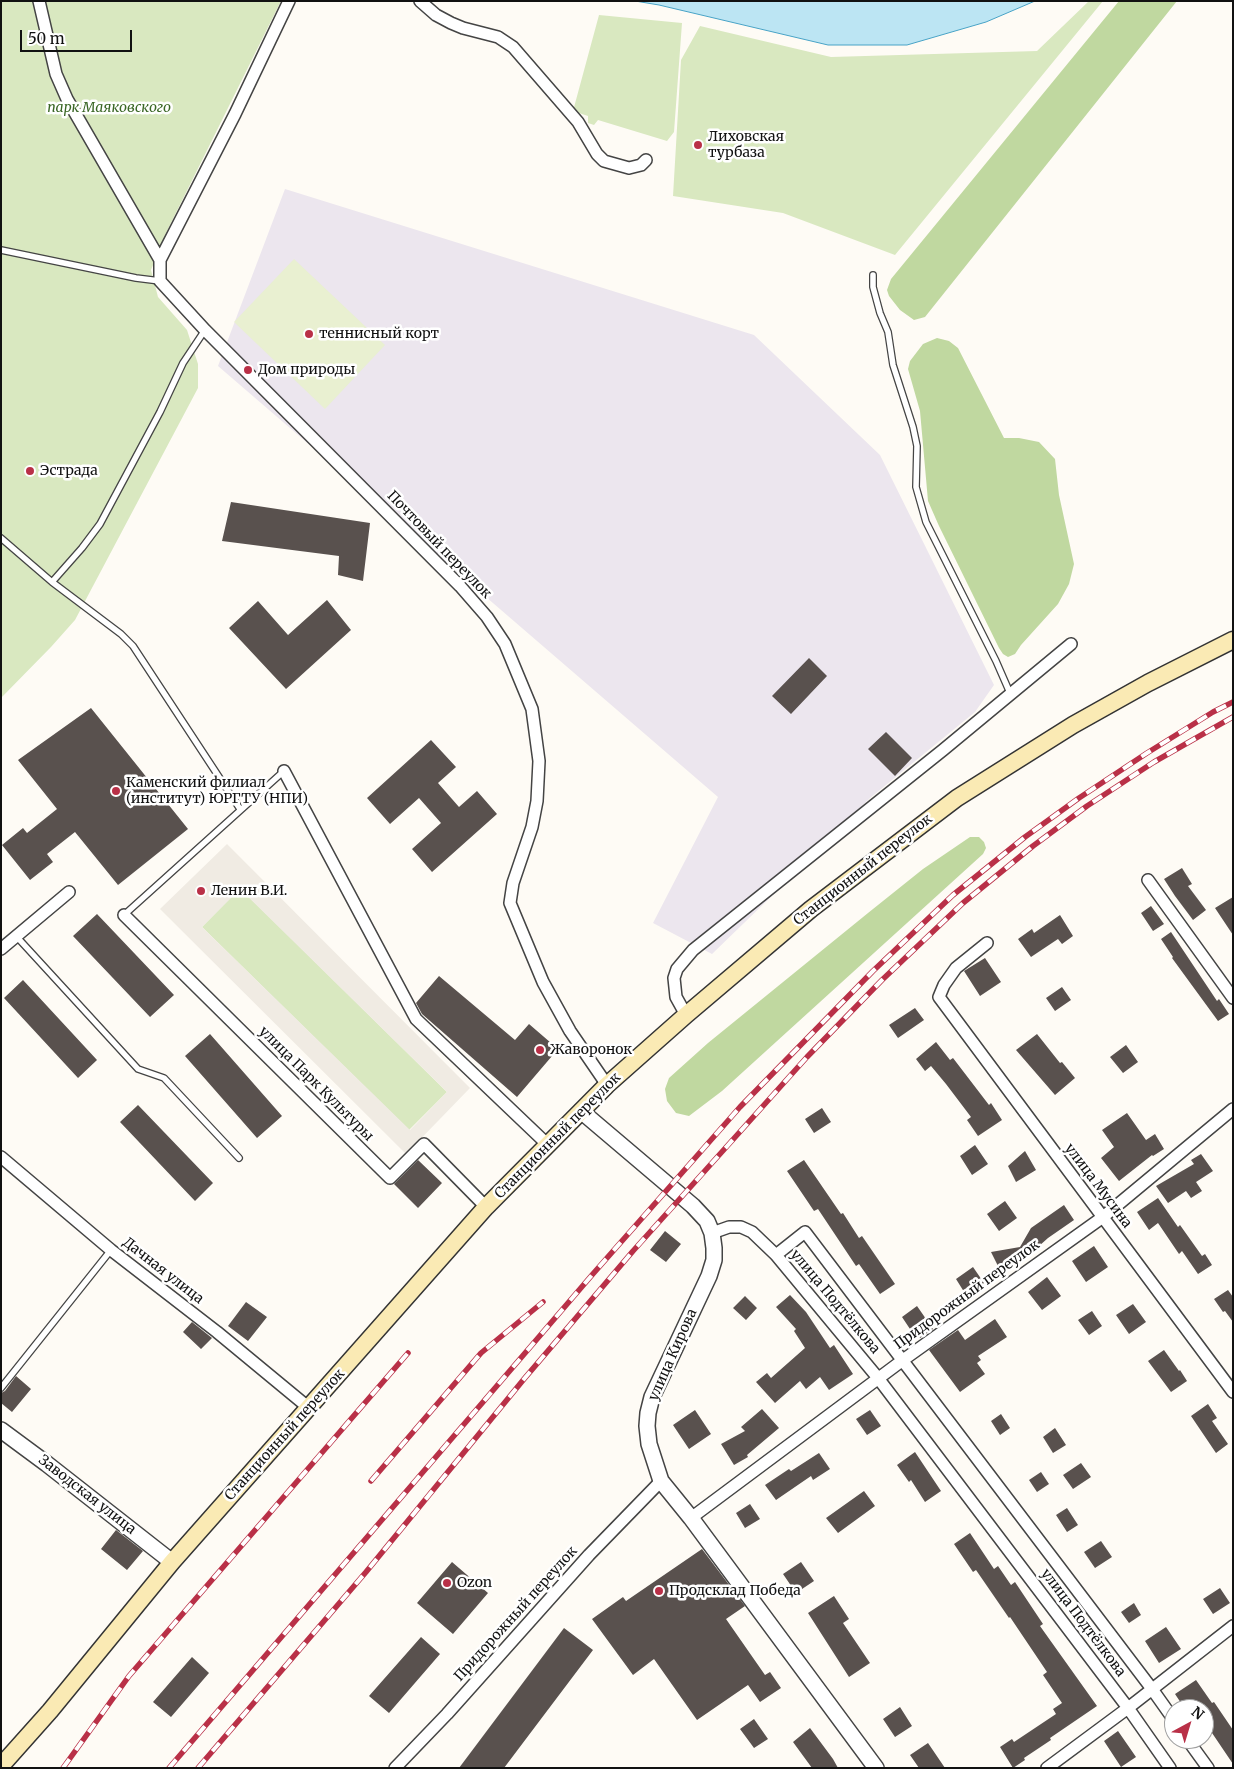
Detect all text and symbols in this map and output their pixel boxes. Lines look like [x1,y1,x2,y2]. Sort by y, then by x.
scale bar [22,20,135,52]
text: 50 m [28,29,65,48]
park label: парк Маяковского [47,100,171,116]
place label: Лиховская турбаза [708,129,784,162]
marker: Лиховская турбаза [692,139,704,151]
place label: теннисный корт [319,326,439,342]
marker: теннисный корт [303,328,315,340]
place label: Дом природы [258,362,355,378]
marker: Дом природы [242,364,254,376]
place label: Эстрада [40,463,98,479]
marker: Эстрада [24,465,36,477]
street label: Почтовый переулок [383,488,495,602]
place label: Каменский филиал (институт) ЮРГТУ (НПИ) [126,775,308,808]
marker: Каменский филиал (институт) ЮРГТУ (НПИ) [110,785,122,797]
street label: Станционный переулок [790,811,936,929]
place label: Ленин В.И. [211,883,287,899]
marker: Ленин В.И. [195,885,207,897]
street label: улица Парк Культуры [255,1023,377,1145]
place label: Жаворонок [550,1042,632,1058]
marker: Жаворонок [534,1044,546,1056]
street label: Станционный переулок [492,1070,624,1202]
street label: улица Мусина [1061,1140,1135,1232]
street label: Дачная улица [119,1234,207,1308]
street label: Придорожный переулок [891,1237,1043,1353]
street label: улица Подтёлкова [787,1247,883,1357]
street label: улица Кирова [645,1306,701,1404]
street label: Станционный переулок [221,1366,349,1504]
street label: Заводская улица [35,1452,139,1538]
street label: Придорожный переулок [451,1543,581,1685]
street label: улица Подтёлкова [1037,1566,1129,1680]
place label: Ozon [457,1575,492,1591]
marker: Ozon [441,1577,453,1589]
place label: Продсклад Победа [669,1583,801,1599]
marker: Продсклад Победа [653,1585,665,1597]
north arrow [1164,1699,1214,1749]
text: N [1188,1703,1208,1724]

